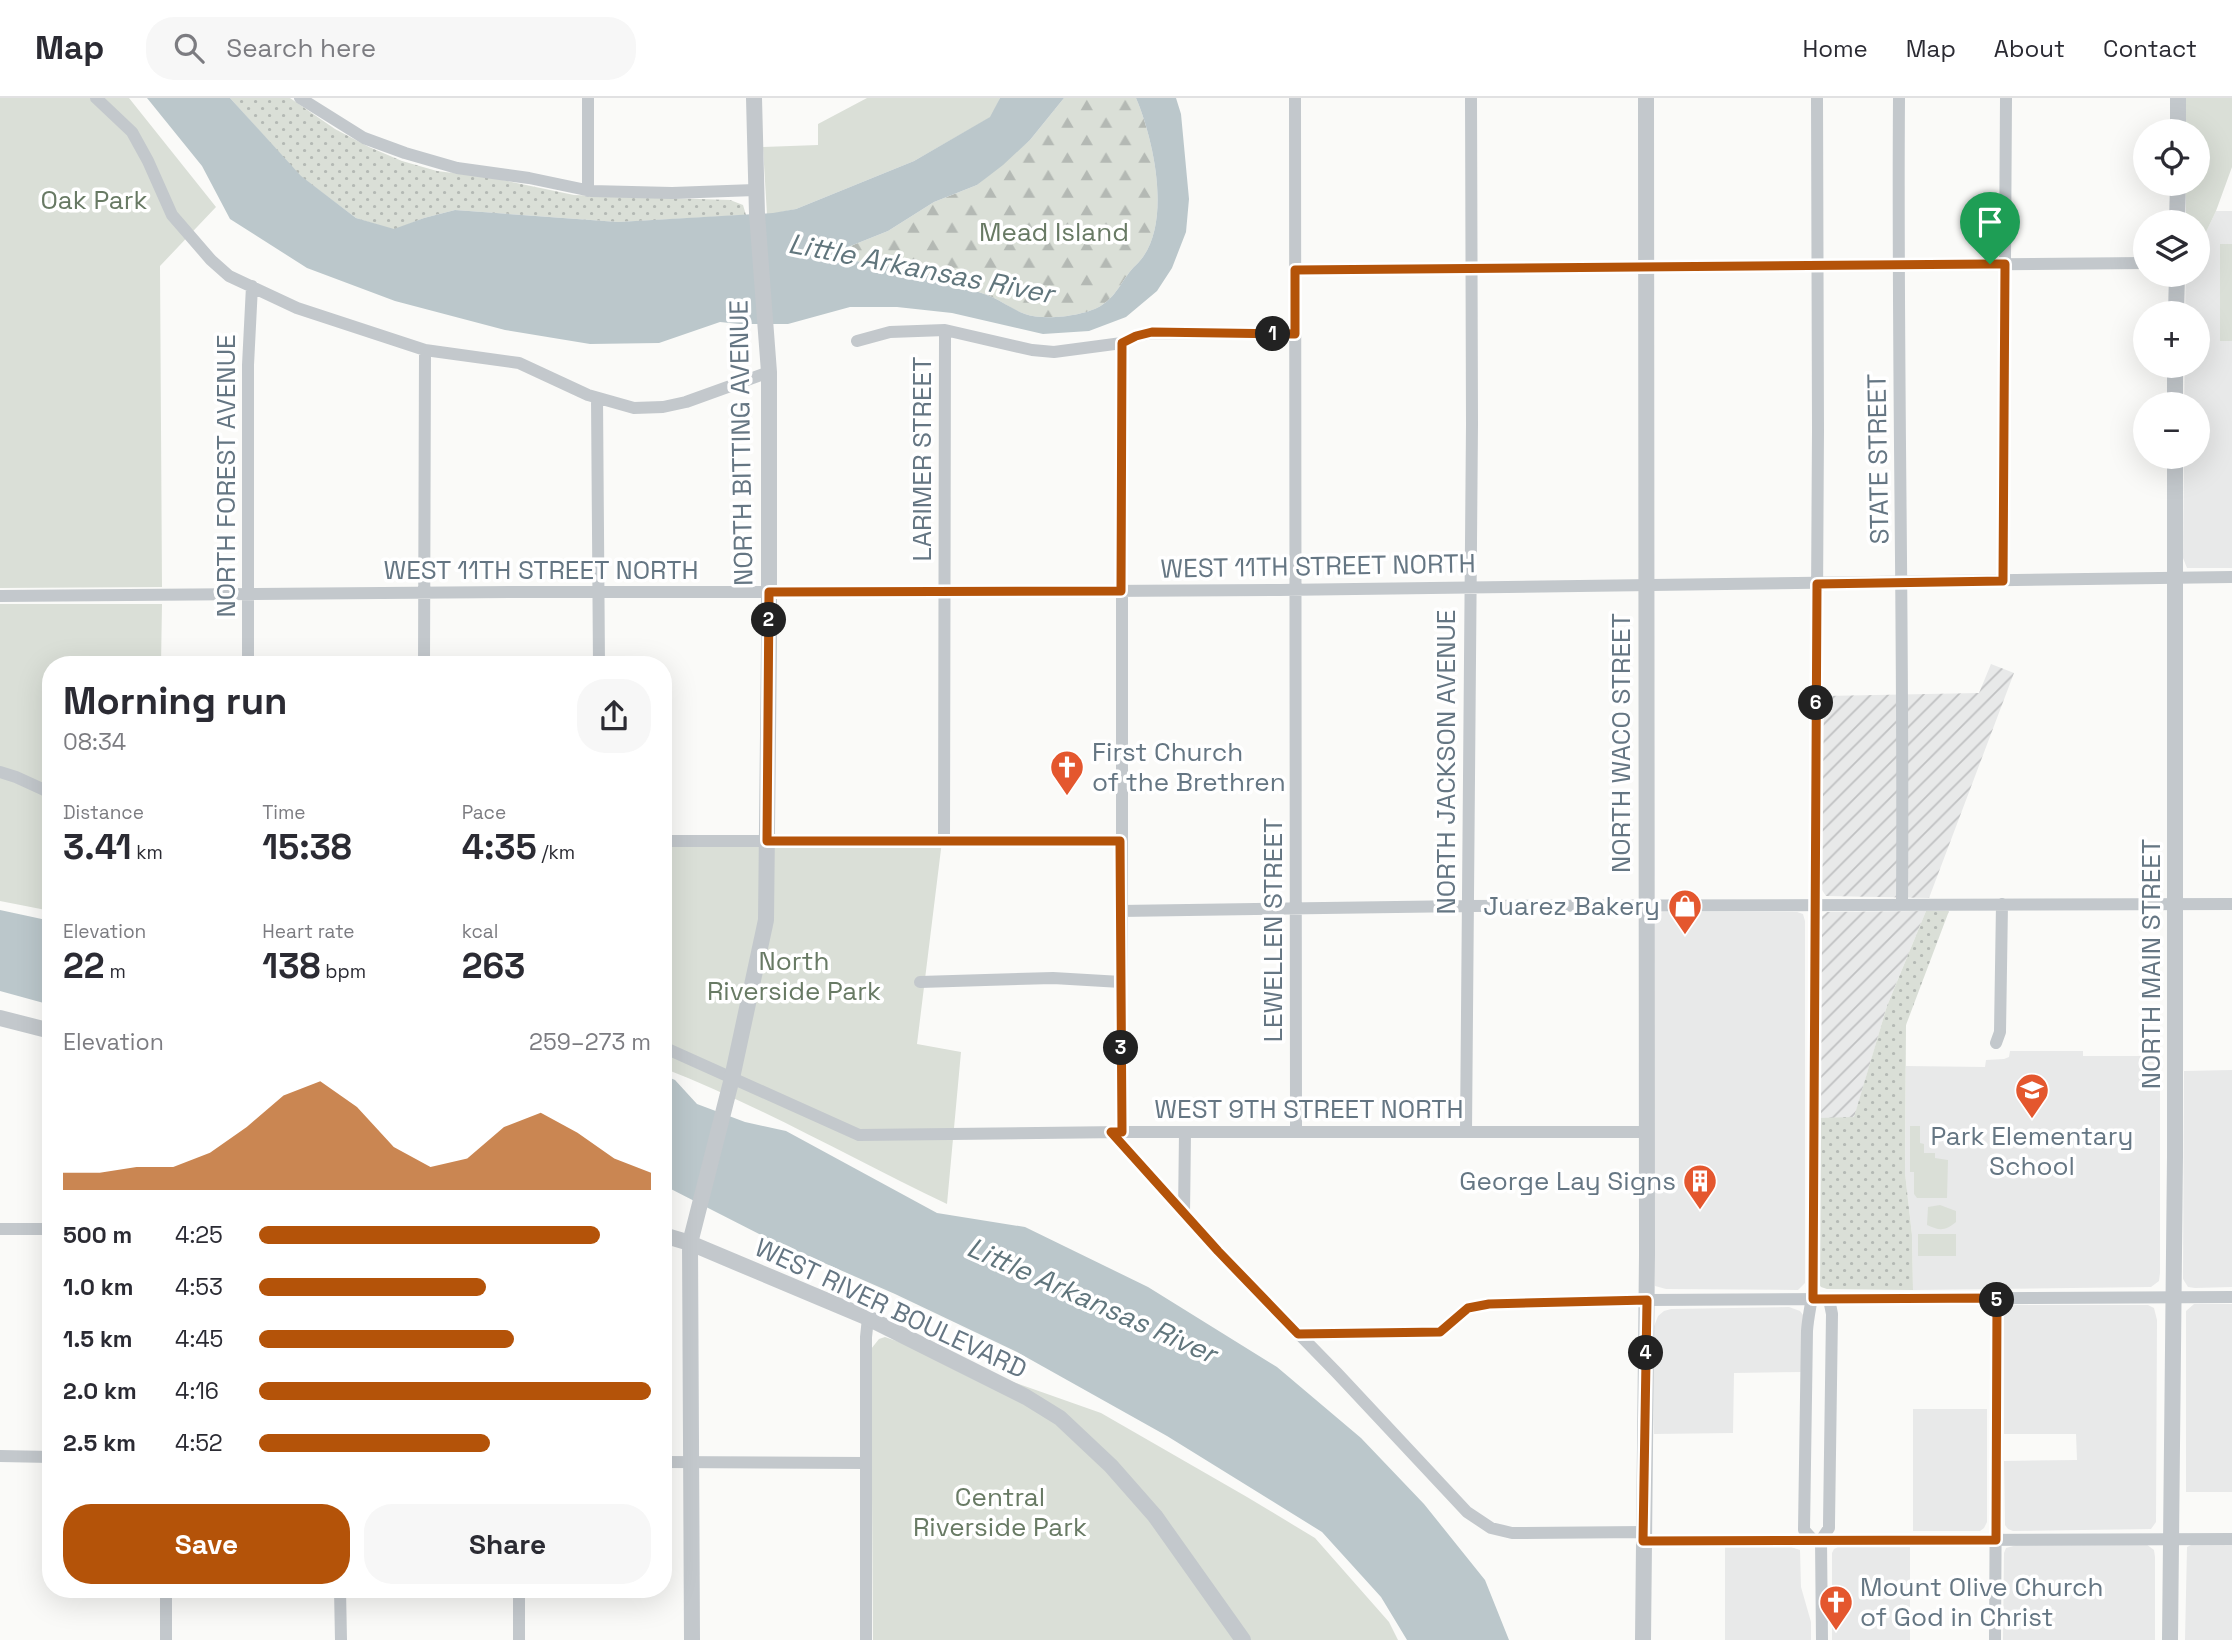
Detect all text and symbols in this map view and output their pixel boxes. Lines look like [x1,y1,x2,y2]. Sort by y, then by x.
search box [146,17,636,80]
text: Map [35,27,104,69]
icon: search [170,29,208,67]
text: Search here [226,31,376,65]
text: Home [1802,33,1868,64]
text: Map [1906,33,1956,64]
text: About [1994,33,2065,64]
text: Contact [2103,33,2197,64]
map controls [2133,119,2210,469]
button: locate [2133,119,2210,196]
park label: Oak Park [40,183,148,217]
pin [1960,192,2020,264]
icon: arrive [1971,203,2009,241]
button: layers [2133,210,2210,287]
park label: Mead Island [979,215,1129,249]
water label: Little Arkansas River [785,225,1060,312]
street label: NORTH BITTING AVENUE [722,300,760,586]
button: + [2133,301,2210,378]
pin: 1 [1256,316,1290,352]
text: 1 [1268,321,1277,346]
street label: NORTH FOREST AVENUE [209,334,243,618]
street label: LARIMER STREET [905,357,939,561]
street label: STATE STREET [1860,373,1896,545]
button: − [2133,392,2210,469]
street label: WEST 11TH STREET NORTH [1160,546,1476,586]
street label: WEST 11TH STREET NORTH [383,553,699,587]
pin: 2 [752,602,786,638]
text: 2 [763,607,774,632]
street label: NORTH JACKSON AVENUE [1429,610,1463,914]
street label: NORTH WACO STREET [1604,613,1638,873]
text: Morning run [63,677,288,725]
button: share [577,679,651,753]
pin: 6 [1798,686,1834,720]
text: 6 [1810,690,1821,715]
text: 08:34 [63,727,126,757]
place label: First Church of the Brethren [1092,735,1286,799]
church icon: First Church of the Brethren [1048,748,1086,797]
text: Distance [63,800,144,825]
text: Time [262,800,306,825]
text: Pace [462,800,506,825]
street label: LEWELLEN STREET [1256,818,1290,1042]
text: 3.41 [63,825,131,869]
text: 15:38 [262,825,352,869]
text: 4:35 [462,825,537,869]
street label: NORTH MAIN STREET [2134,839,2168,1089]
text: km [131,840,163,865]
text: /km [537,840,575,865]
shop icon: Juarez Bakery [1666,887,1704,936]
place label: Juarez Bakery [1483,889,1660,923]
text: Elevation [63,919,146,944]
text: Heart rate [262,919,355,944]
text: kcal [462,919,498,944]
text: 22 [63,944,105,988]
text: 138 [262,944,320,988]
text: 263 [462,944,525,988]
park label: North Riverside Park [707,944,881,1008]
text: m [105,959,126,984]
text: bpm [320,959,366,984]
text: Elevation [63,1027,164,1057]
text: 259–273 m [529,1027,651,1057]
pin: 3 [1104,1030,1138,1066]
text: 3 [1115,1035,1126,1060]
school or university icon: Park Elementary School [2013,1071,2051,1120]
street label: WEST 9TH STREET NORTH [1154,1092,1464,1126]
place label: Park Elementary School [1930,1119,2134,1183]
building icon: George Lay Signs [1681,1162,1719,1211]
place label: George Lay Signs [1459,1164,1676,1198]
text: 500 m [63,1220,132,1250]
text: 4:25 [175,1220,223,1250]
water label: Little Arkansas River [962,1229,1225,1373]
street label: WEST RIVER BOULEVARD [750,1230,1032,1386]
text: 1.0 km [63,1272,133,1302]
text: 4:53 [175,1272,223,1302]
pin: 5 [1980,1282,2014,1318]
text: 5 [1991,1287,2002,1312]
text: 1.5 km [63,1324,133,1354]
text: 4:45 [175,1324,223,1354]
pin: 4 [1628,1336,1664,1370]
text: 4 [1639,1340,1652,1365]
text: 2.0 km [63,1376,137,1406]
text: 4:16 [175,1376,219,1406]
text: 2.5 km [63,1428,136,1458]
text: 4:52 [175,1428,223,1458]
park label: Central Riverside Park [913,1480,1087,1544]
button: Save [63,1504,350,1584]
button: Share [364,1504,651,1584]
place label: Mount Olive Church of God in Christ [1860,1570,2104,1634]
church icon: Mount Olive Church of God in Christ [1817,1583,1855,1632]

